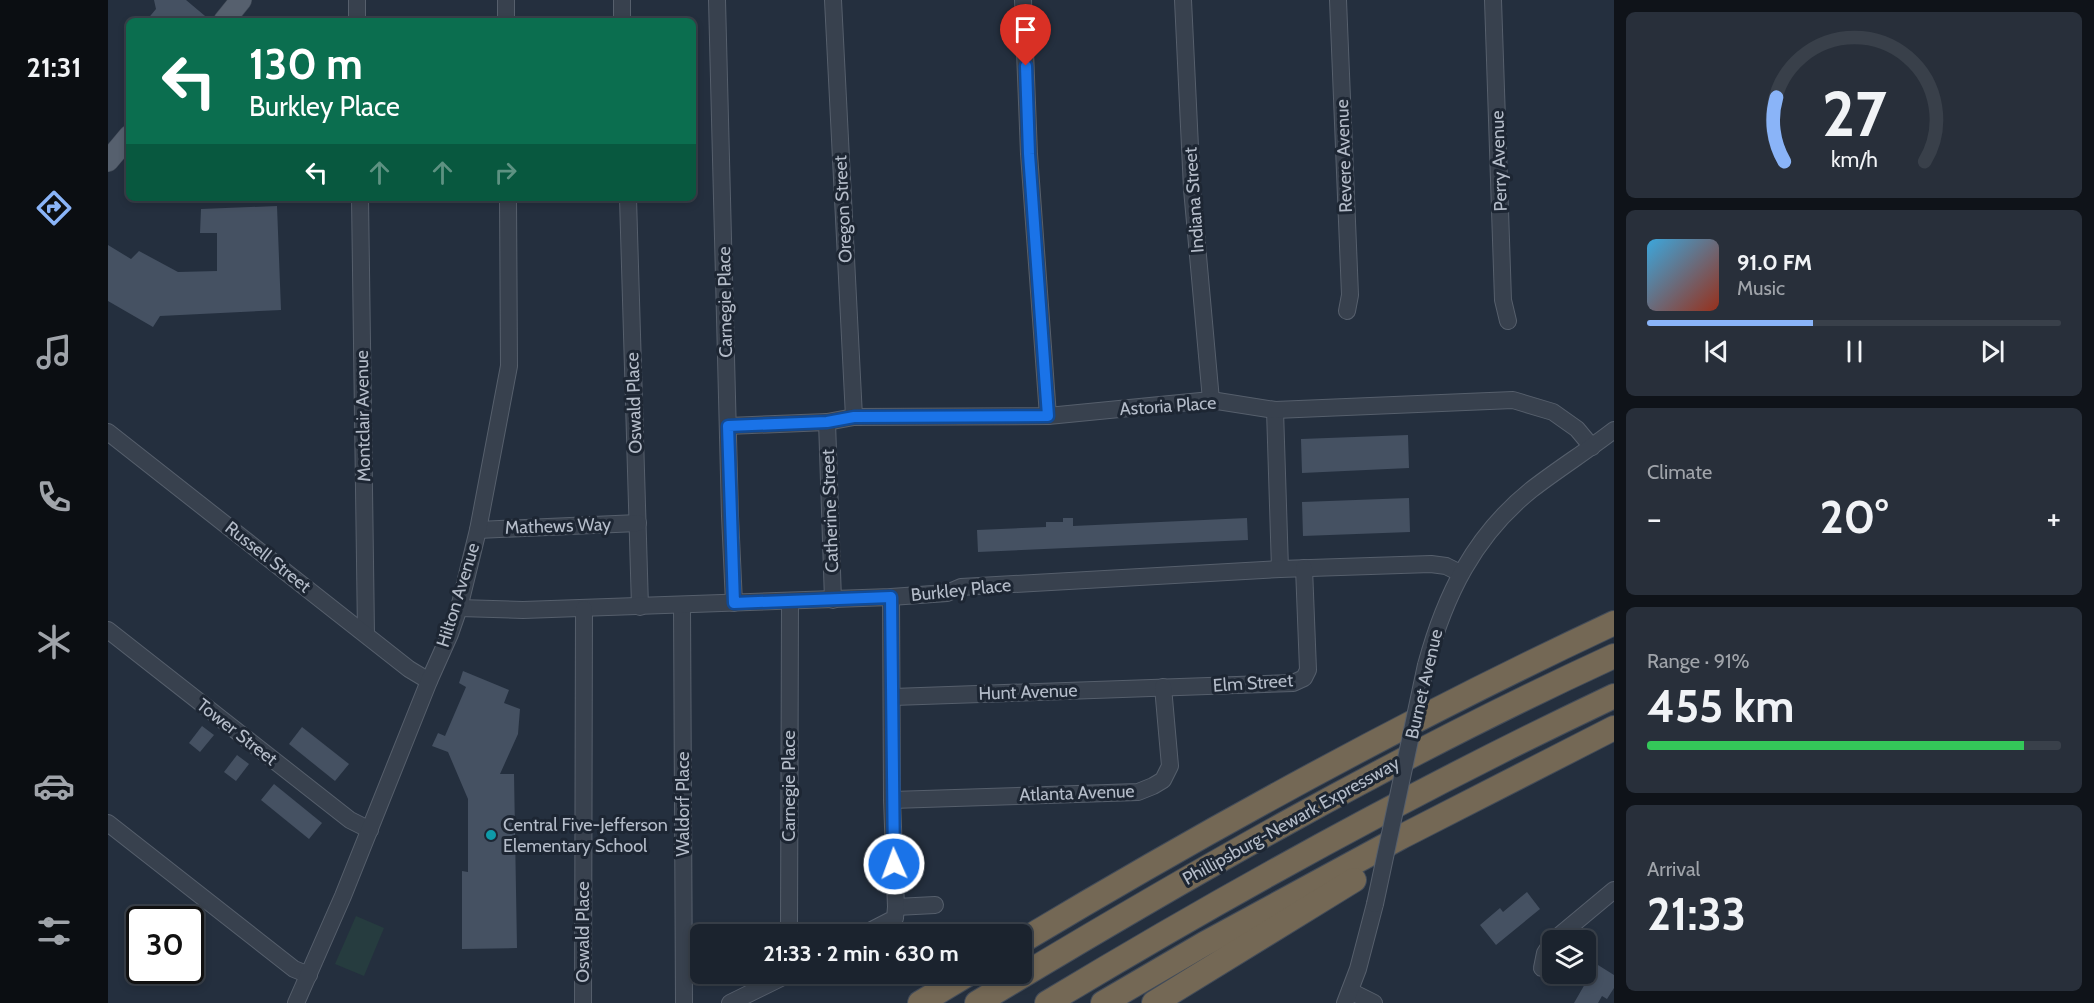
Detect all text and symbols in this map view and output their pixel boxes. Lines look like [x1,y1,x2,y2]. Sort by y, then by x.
pin [1000,4,1051,66]
icon: arrive [1009,13,1042,46]
text: 130 m [249,38,363,90]
icon: left [150,42,228,120]
text: 21:31 [27,51,81,84]
text: 27 [1822,76,1887,152]
text: Burkley Place [249,90,400,123]
street label: Revere Avenue [1331,99,1357,213]
street label: Perry Avenue [1486,110,1512,212]
street label: Indiana Street [1179,146,1209,254]
text: km/h [1831,146,1877,172]
street label: Oregon Street [829,155,857,263]
icon: left [300,156,333,189]
icon: ahead [363,156,396,189]
icon: ahead [426,156,459,189]
icon: right [489,156,522,189]
icon: directions [33,187,75,229]
street label: Carnegie Place [713,246,737,358]
text: 91.0 FM [1737,249,1812,276]
text: Music [1737,276,1785,300]
icon: music [33,331,75,373]
icon: previous [1700,335,1733,368]
icon: pause [1838,335,1871,368]
icon: next [1976,335,2009,368]
street label: Montclair Avenue [351,350,375,482]
street label: Oswald Place [621,352,647,454]
street label: Astoria Place [1119,392,1217,420]
street label: Catherine Street [817,449,843,573]
text: Climate [1647,460,1712,484]
icon: phone [33,476,75,518]
text: 20° [1820,490,1888,544]
text: − [1647,498,1662,538]
text: + [2046,498,2061,538]
street label: Mathews Way [505,513,611,539]
street label: Russell Street [221,517,315,597]
street label: Hilton Avenue [432,540,484,650]
street label: Burkley Place [910,574,1012,606]
icon: climate [33,621,75,663]
street label: Burnet Avenue [1401,627,1447,741]
text: Range · 91% [1647,649,1750,673]
street label: Elm Street [1212,669,1294,697]
street label: Hunt Avenue [978,679,1078,705]
text: 455 km [1647,679,1794,733]
street label: Tower Street [192,694,282,770]
street label: Carnegie Place [778,730,800,842]
street label: Waldorf Place [672,751,694,857]
street label: Phillipsburg-Newark Expressway [1179,752,1403,890]
icon: car [33,765,75,807]
street label: Atlanta Avenue [1019,780,1135,806]
place label: Central Five-Jefferson Elementary School [503,814,668,857]
marker: Central Five-Jefferson Elementary School [484,828,498,842]
position arrow [862,832,926,896]
text: Arrival [1647,857,1700,881]
street label: Oswald Place [572,881,594,983]
text: 21:33 [1647,887,1746,941]
speed limit sign: 30 [126,906,204,984]
icon: filters [33,910,75,952]
map controls [1542,930,1596,984]
button: layers [1542,930,1596,984]
text: 21:33 · 2 min · 630 m [763,940,959,967]

